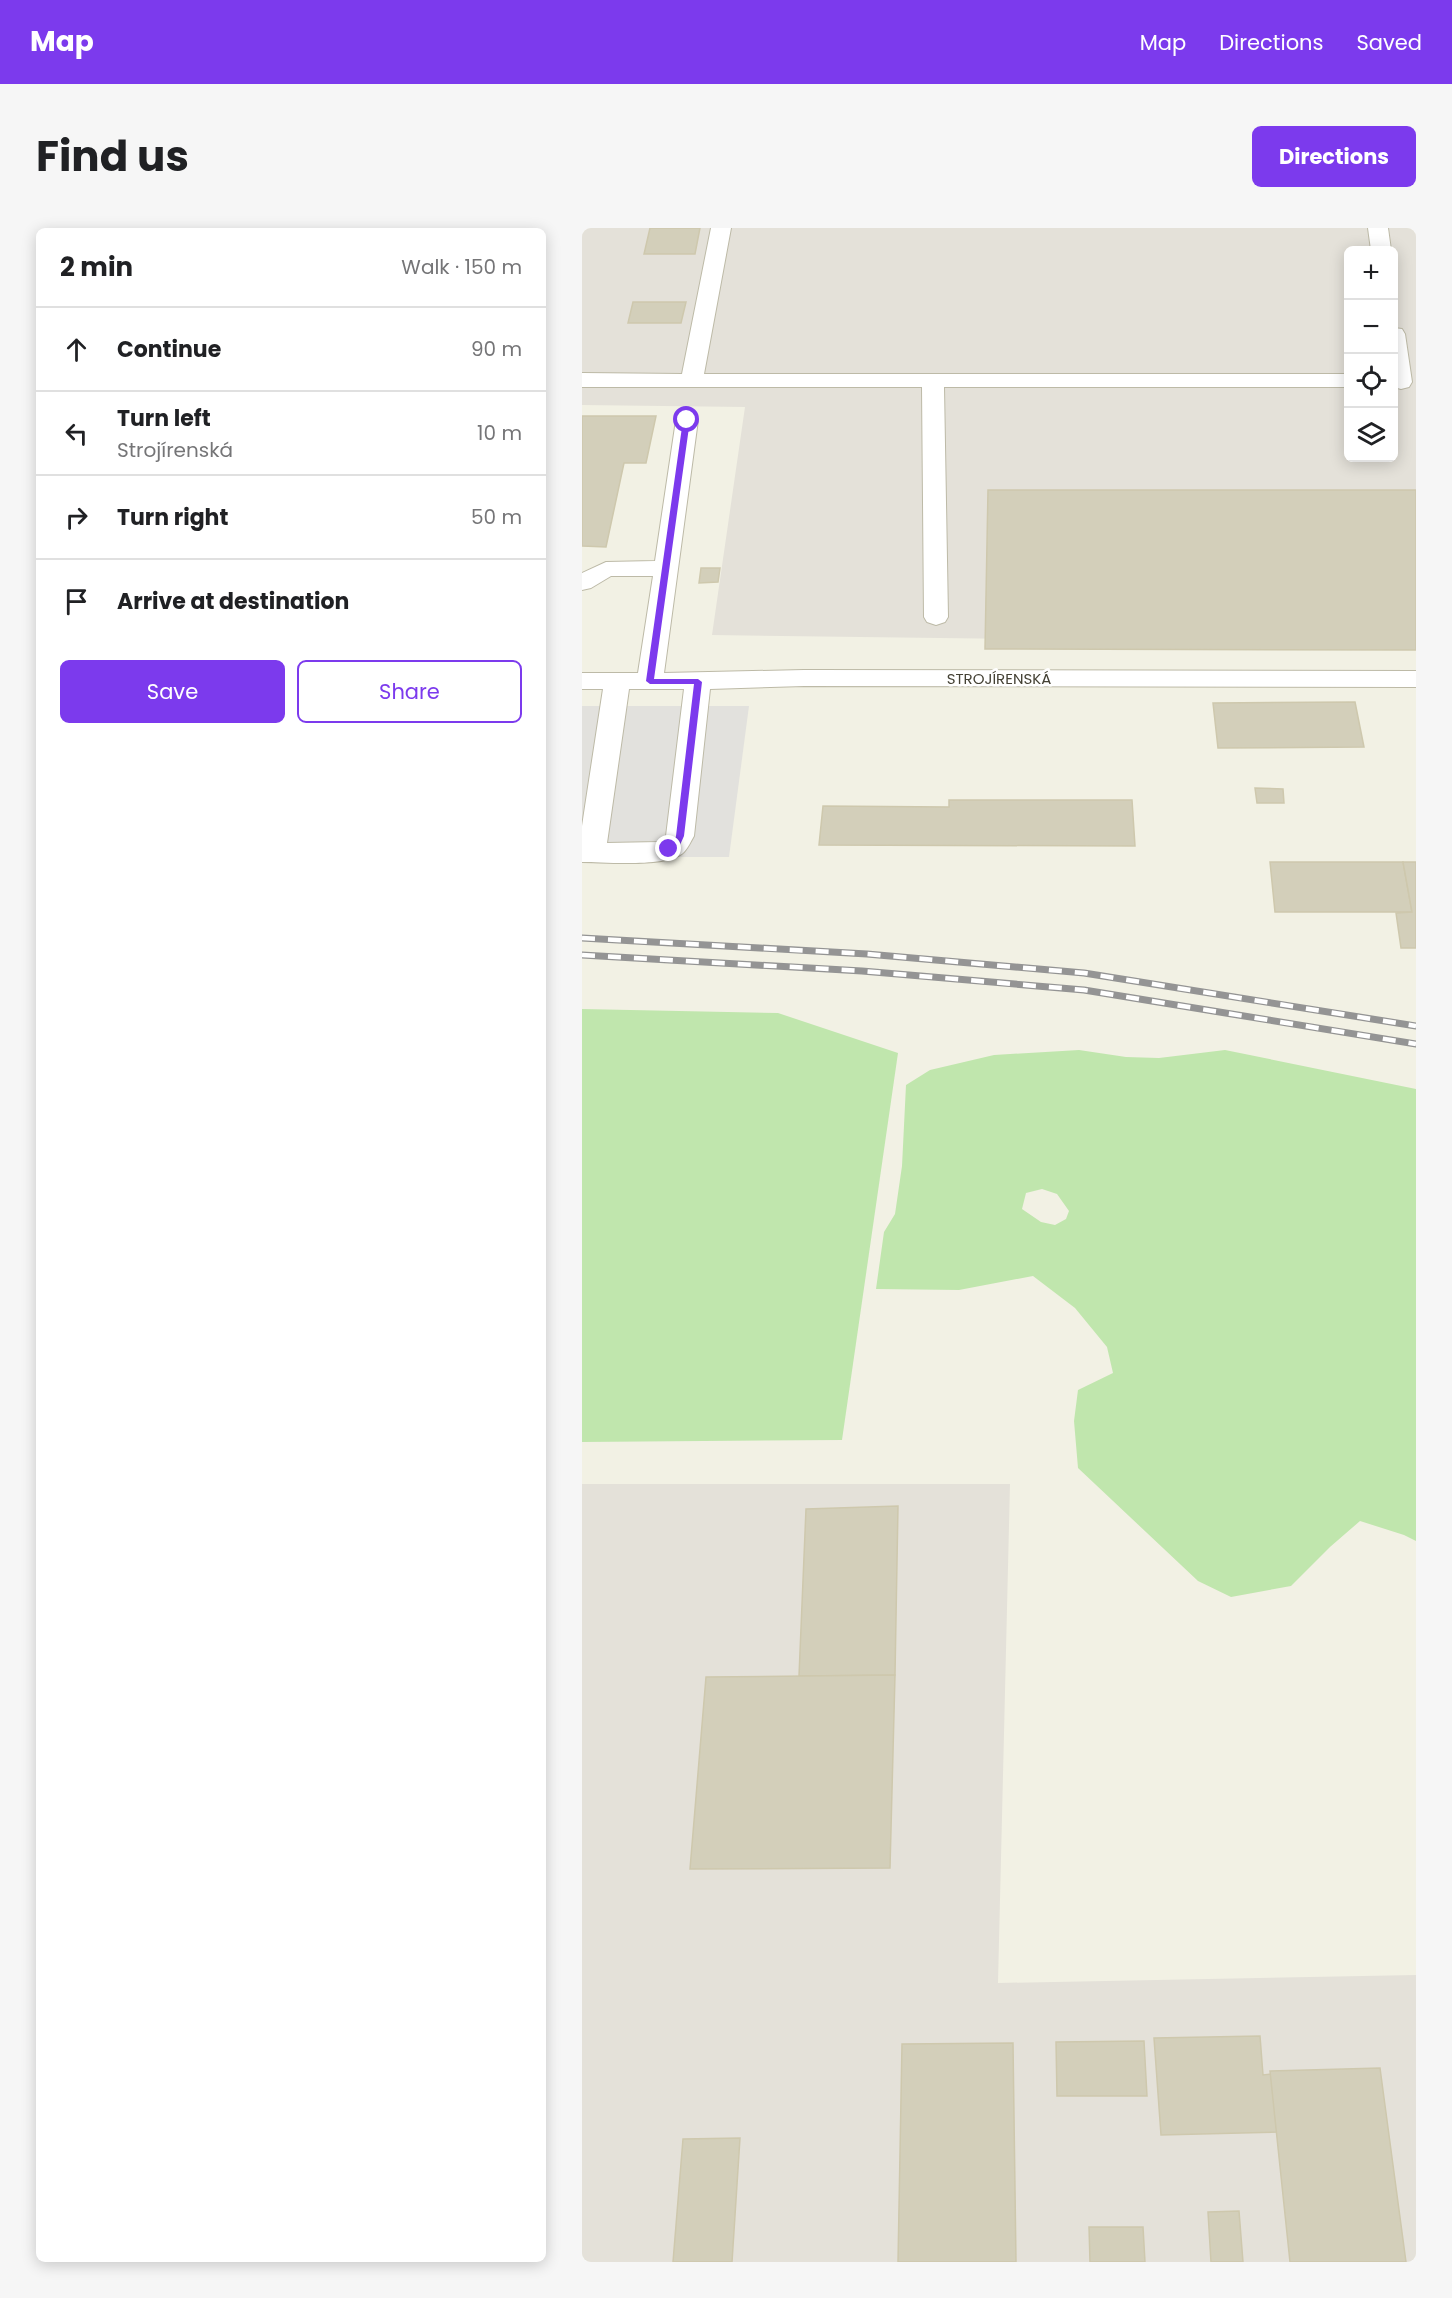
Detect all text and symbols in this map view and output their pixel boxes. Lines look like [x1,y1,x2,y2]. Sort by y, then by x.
text: Map [30,22,94,61]
text: Map [1140,28,1186,57]
text: Directions [1219,28,1323,57]
text: Saved [1356,28,1422,57]
button: Directions [1252,126,1416,187]
text: Find us [36,127,189,186]
map controls [1344,246,1398,462]
button: + [1344,246,1398,300]
text: 2 min [60,249,133,285]
text: Walk · 150 m [401,253,522,281]
button: − [1344,300,1398,354]
icon: ahead [60,333,93,366]
text: Continue [117,334,221,365]
text: 90 m [471,335,522,363]
button: locate [1344,354,1398,408]
text: Turn left [117,403,211,434]
route start [673,406,699,432]
button: layers [1344,408,1398,462]
icon: left [60,417,93,450]
text: 10 m [477,419,522,447]
text: Strojírenská [117,436,233,464]
icon: right [60,501,93,534]
text: Turn right [117,502,228,533]
text: 50 m [471,503,522,531]
icon: arrive [60,585,93,618]
text: Arrive at destination [117,586,349,617]
button: Save [60,660,285,723]
button: Share [297,660,522,723]
street label: STROJÍRENSKÁ [947,668,1051,689]
route end [655,835,681,861]

